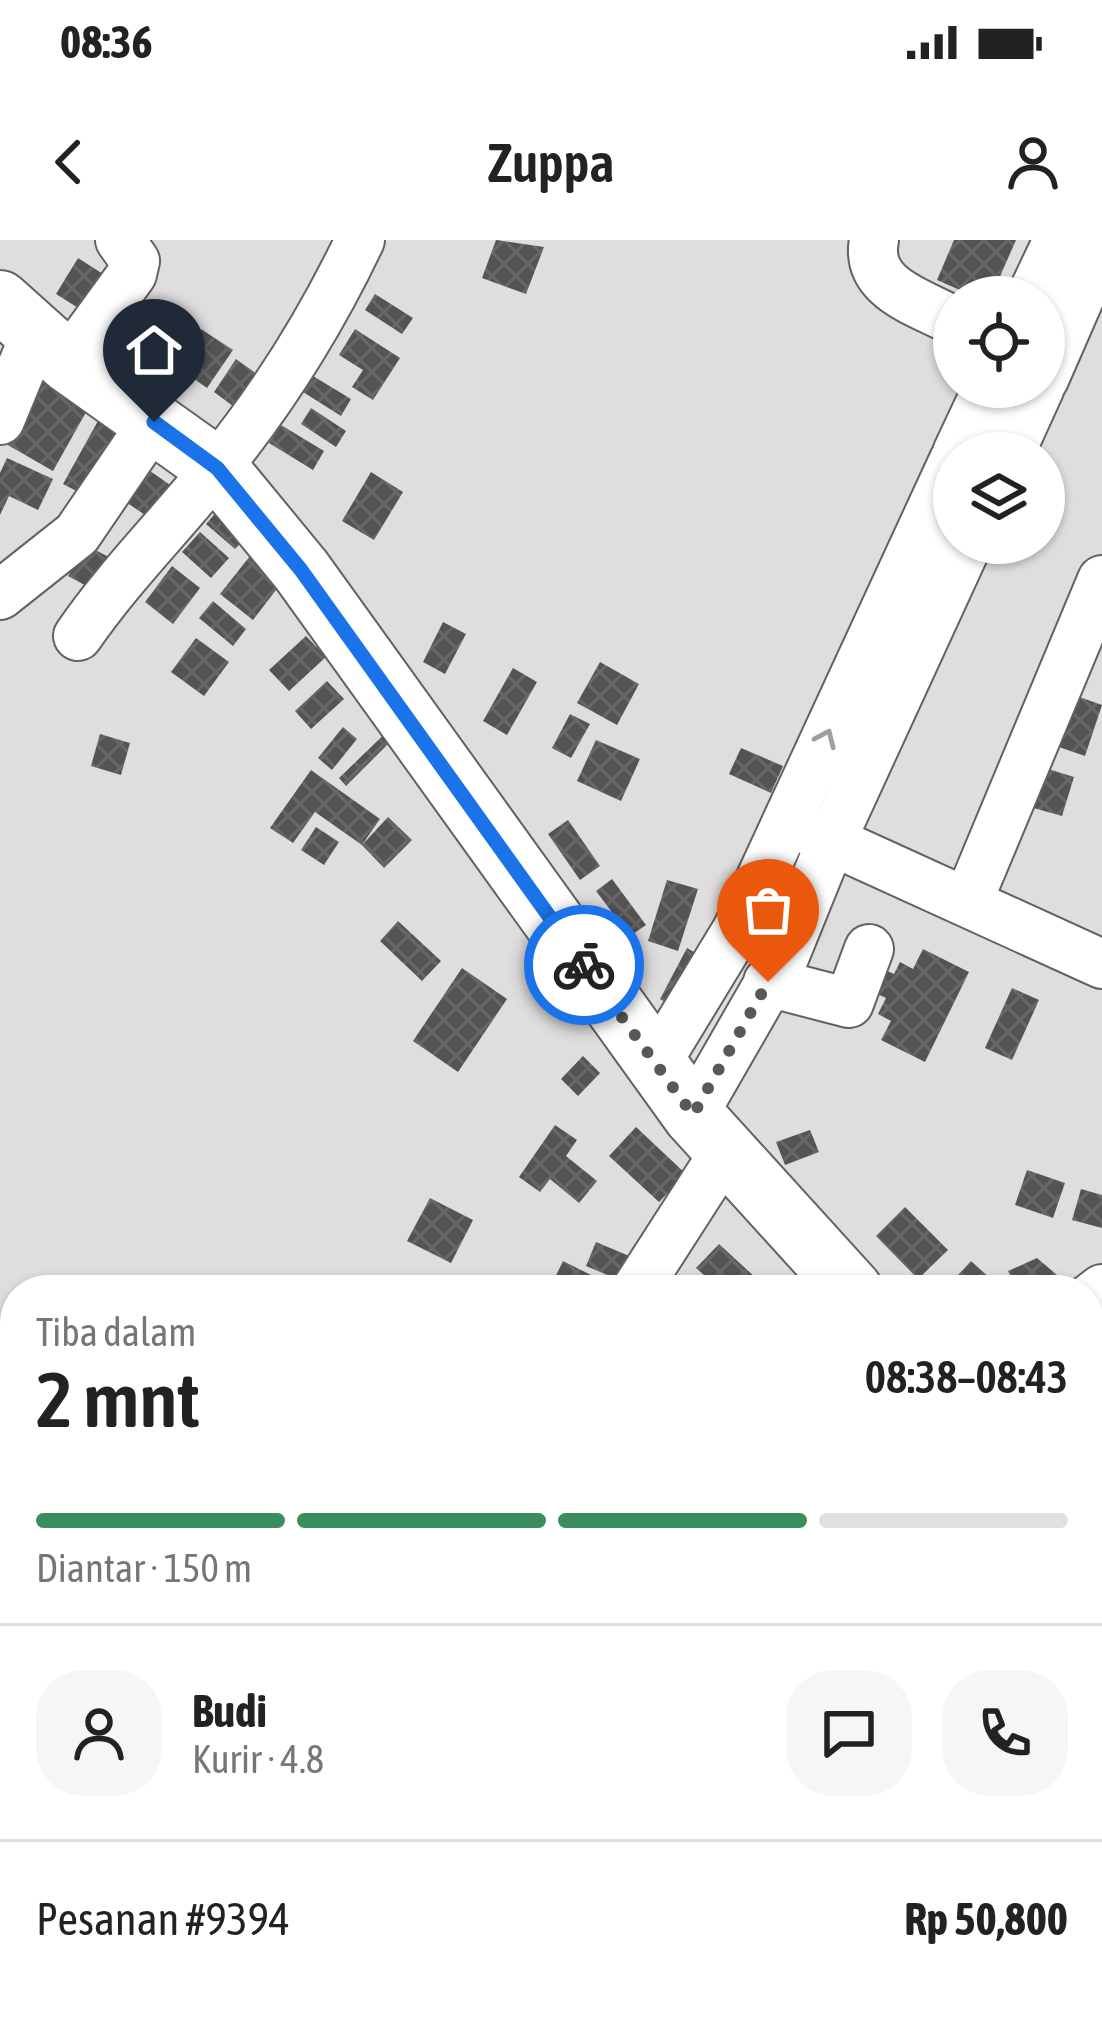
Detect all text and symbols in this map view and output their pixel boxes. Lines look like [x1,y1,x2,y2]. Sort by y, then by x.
text: 08:36 [60,16,153,68]
icon: back [36,129,102,195]
icon: person [1000,129,1066,195]
text: Zuppa [488,132,614,193]
map controls [933,276,1065,564]
button: locate [933,276,1065,408]
pin [103,299,205,422]
icon: home [121,317,187,383]
button: layers [933,432,1065,564]
one-way arrow [812,729,835,750]
pin [717,859,819,982]
icon: bag [735,877,801,943]
courier [524,905,644,1025]
icon: bike [551,932,617,998]
text: Tiba dalam [36,1310,196,1354]
text: 08:38–08:43 [865,1351,1068,1403]
text: 2 mnt [36,1354,200,1444]
text: Diantar · 150 m [36,1546,252,1590]
button: person [36,1670,162,1796]
button: chat [786,1670,912,1796]
button: phone [942,1670,1068,1796]
text: Budi [192,1685,267,1737]
text: Kurir · 4.8 [192,1737,324,1781]
text: Pesanan #9394 [36,1893,290,1945]
text: Rp 50,800 [904,1893,1068,1945]

